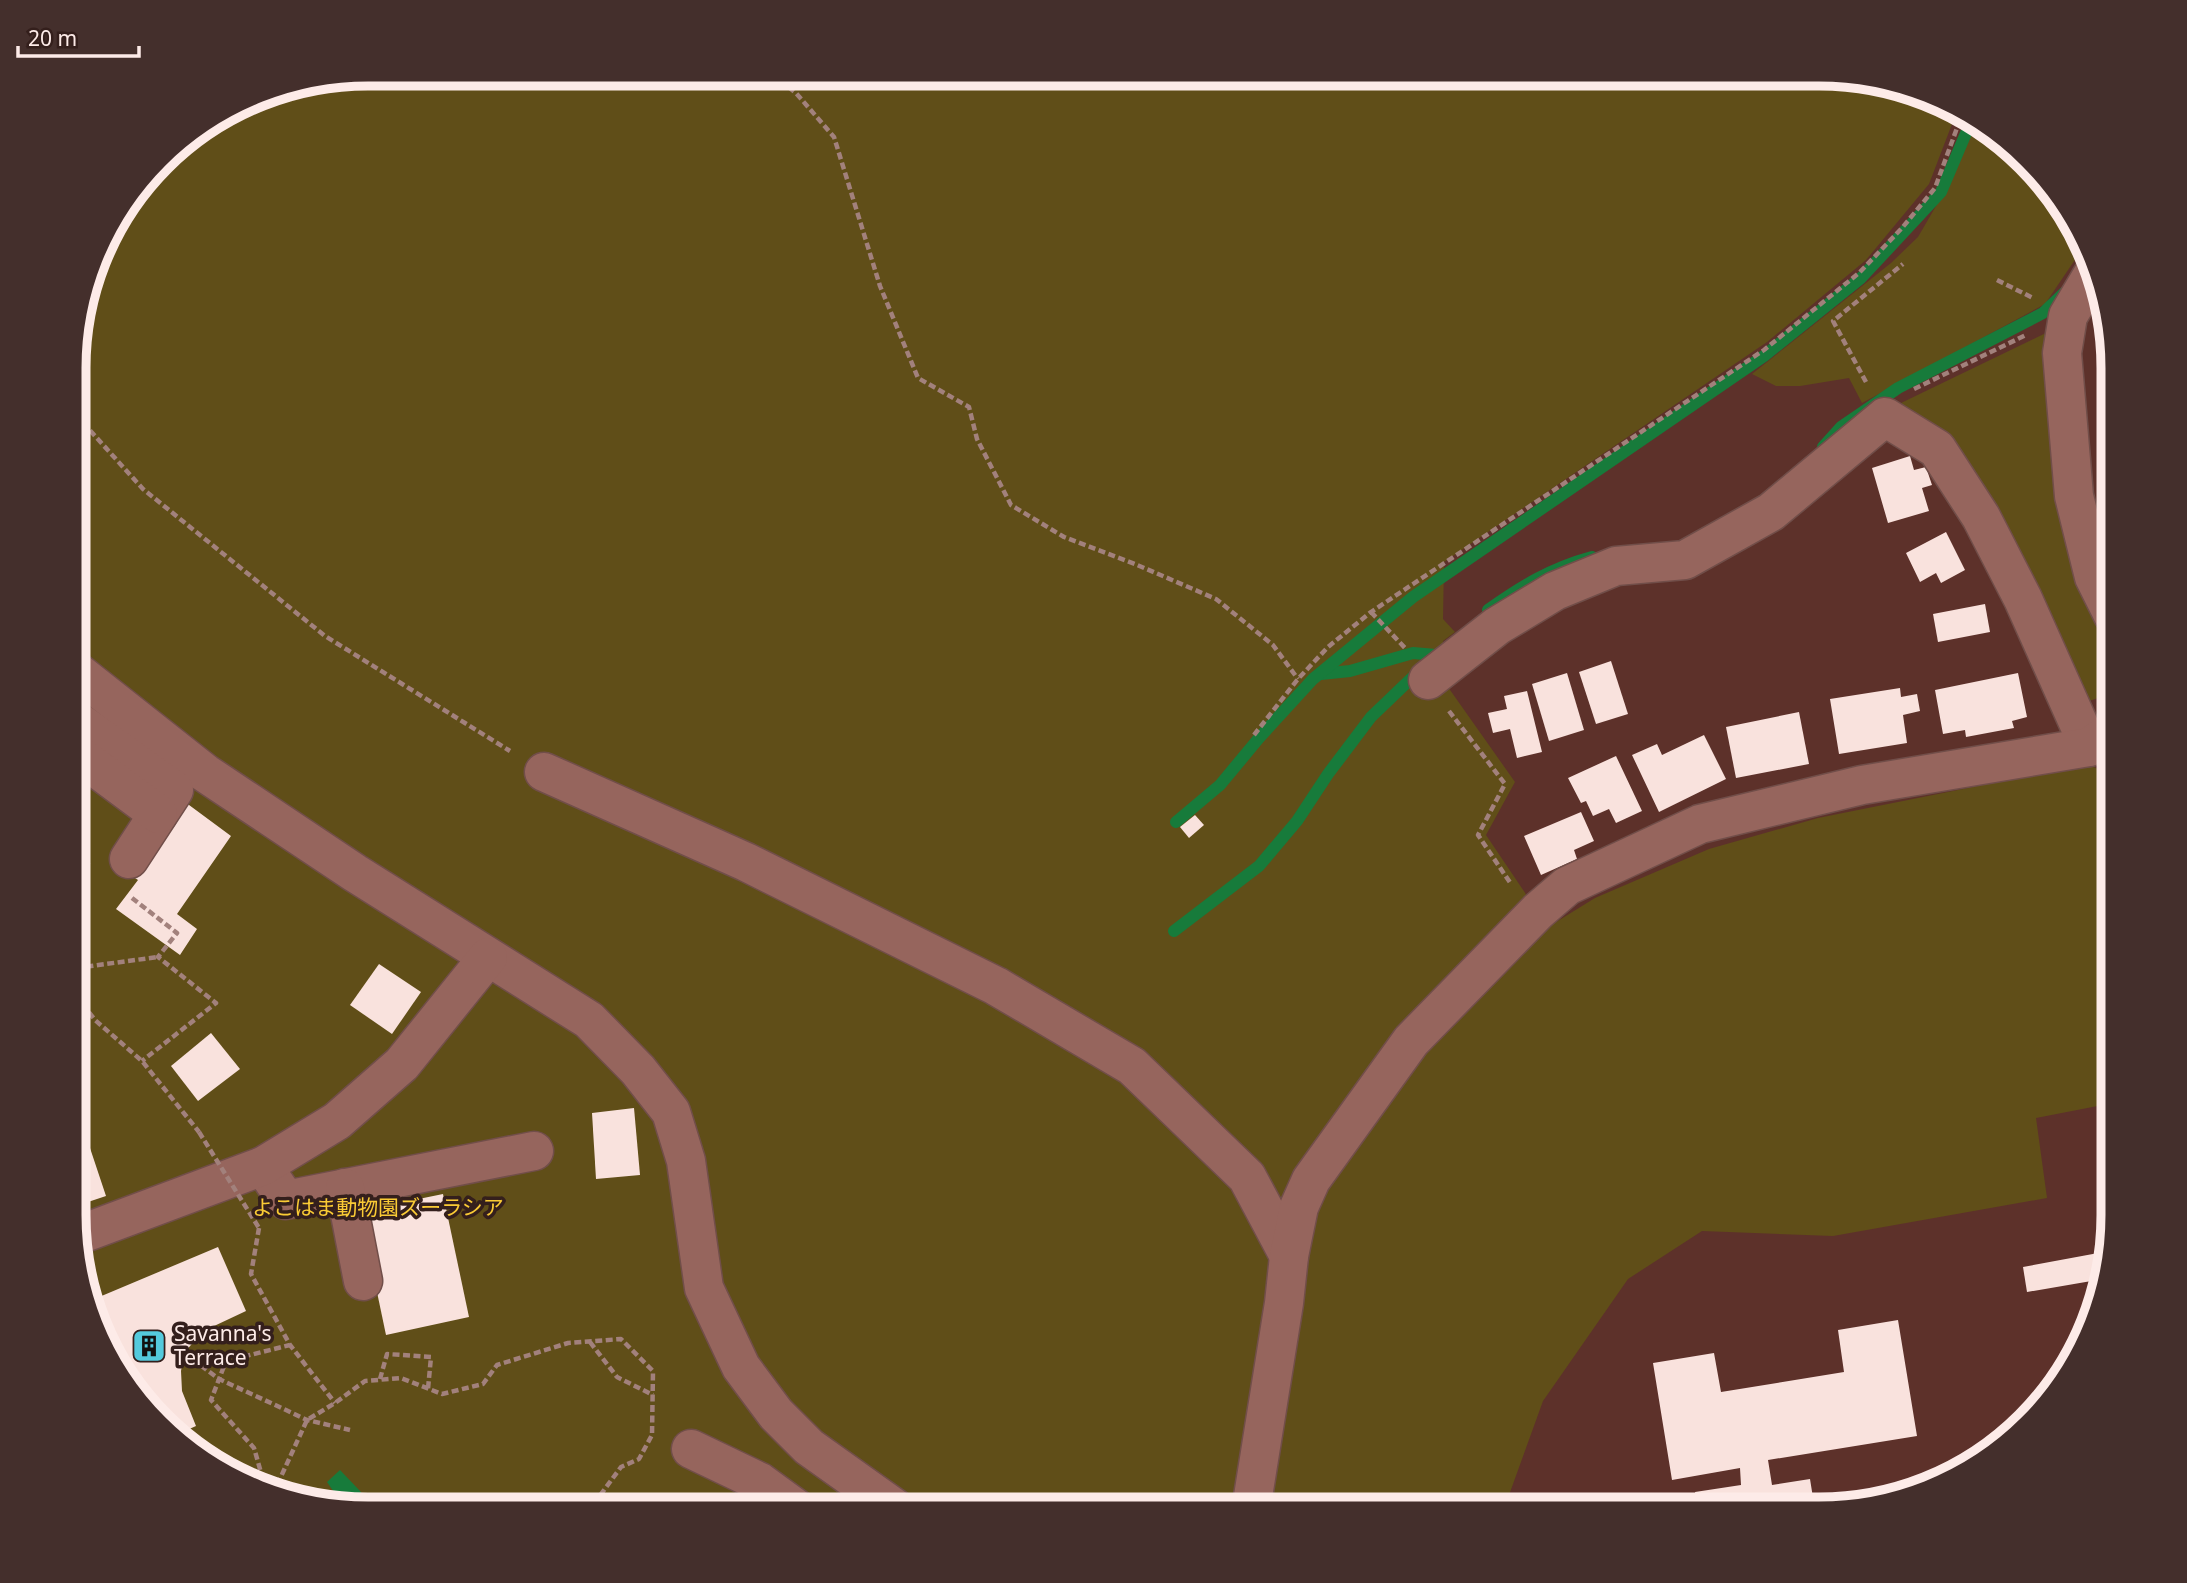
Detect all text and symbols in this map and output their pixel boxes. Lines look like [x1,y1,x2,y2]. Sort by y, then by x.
scale bar [18,14,138,58]
text: 20 m [28,24,77,52]
park label: よこはま動物園ズーラシア [252,1193,504,1221]
place label: Savanna's Terrace [174,1319,271,1371]
building icon: Savanna's Terrace [130,1327,168,1365]

